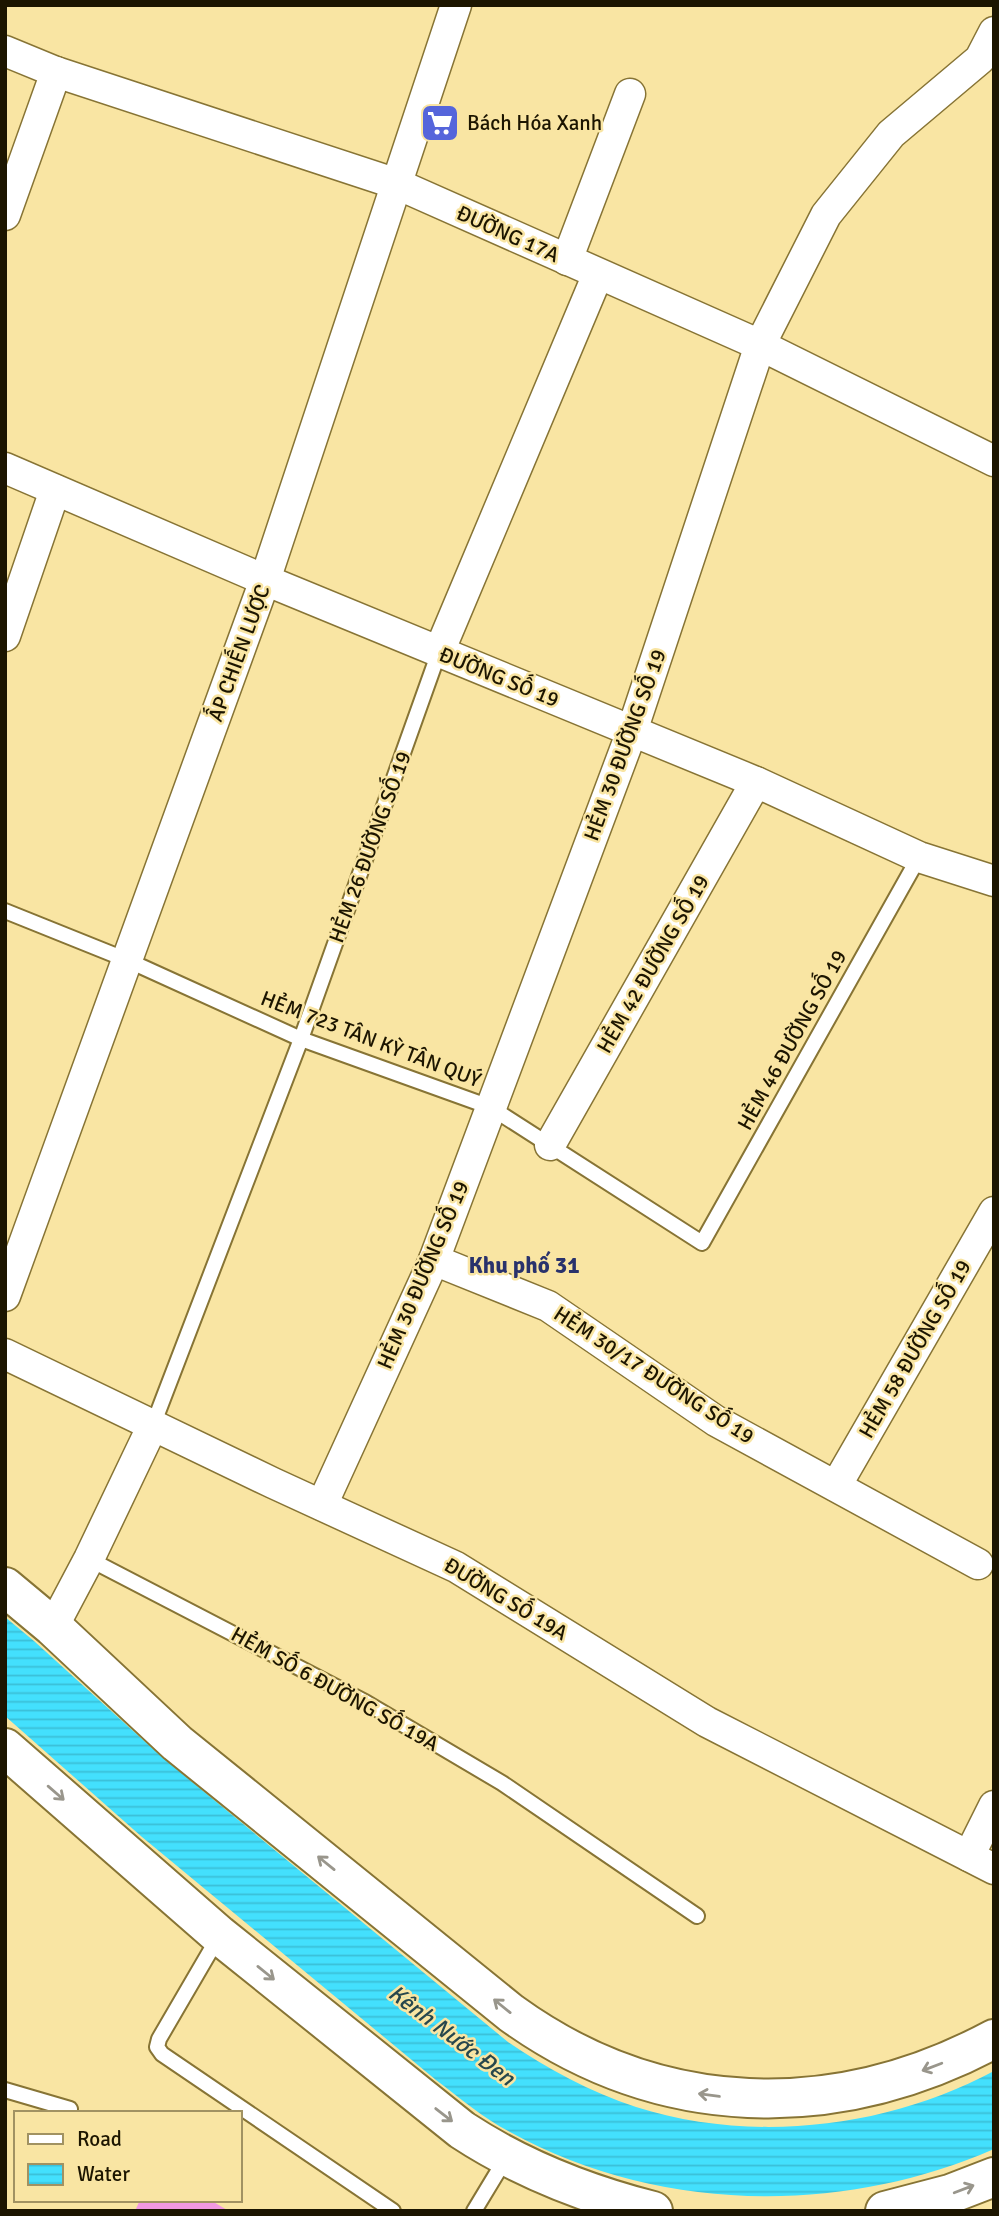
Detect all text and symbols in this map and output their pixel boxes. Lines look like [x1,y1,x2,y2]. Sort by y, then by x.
supermarket icon: Bách Hóa Xanh [419,102,461,144]
place label: Bách Hóa Xanh [467,110,602,136]
street label: ĐƯỜNG 17A [453,200,564,268]
street label: ẤP CHIẾN LƯỢC [198,580,276,725]
street label: ĐƯỜNG SỐ 19 [435,637,564,713]
street label: HẺM 30 ĐƯỜNG SỐ 19 [575,644,672,844]
street label: HẺM 26 ĐƯỜNG SỐ 19 [320,746,417,946]
street label: HẺM 42 ĐƯỜNG SỐ 19 [588,868,715,1058]
street label: HẺM 46 ĐƯỜNG SỐ 19 [728,944,852,1135]
street label: HẺM 723 TÂN KỲ TÂN QUÝ [257,984,486,1093]
street label: HẺM 30 ĐƯỜNG SỐ 19 [368,1175,474,1373]
district label: Khu phố 31 [468,1251,580,1280]
street label: HẺM 58 ĐƯỜNG SỐ 19 [850,1253,977,1443]
street label: HẺM 30/17 ĐƯỜNG SỐ 19 [549,1297,761,1449]
street label: ĐƯỜNG SỐ 19A [439,1548,575,1646]
street label: HẺM SỐ 6 ĐƯỜNG SỐ 19A [227,1618,445,1757]
one-way arrow [47,1785,65,1801]
one-way arrow [317,1855,335,1871]
one-way arrow [257,1966,275,1981]
water label: Kênh Nước Đen [383,1979,522,2093]
one-way arrow [494,1998,512,2014]
one-way arrow [921,2062,943,2075]
one-way arrow [698,2088,721,2101]
one-way arrow [434,2108,452,2123]
legend [14,2111,242,2202]
text: Road [77,2126,122,2152]
text: Water [77,2161,130,2187]
one-way arrow [952,2181,974,2194]

